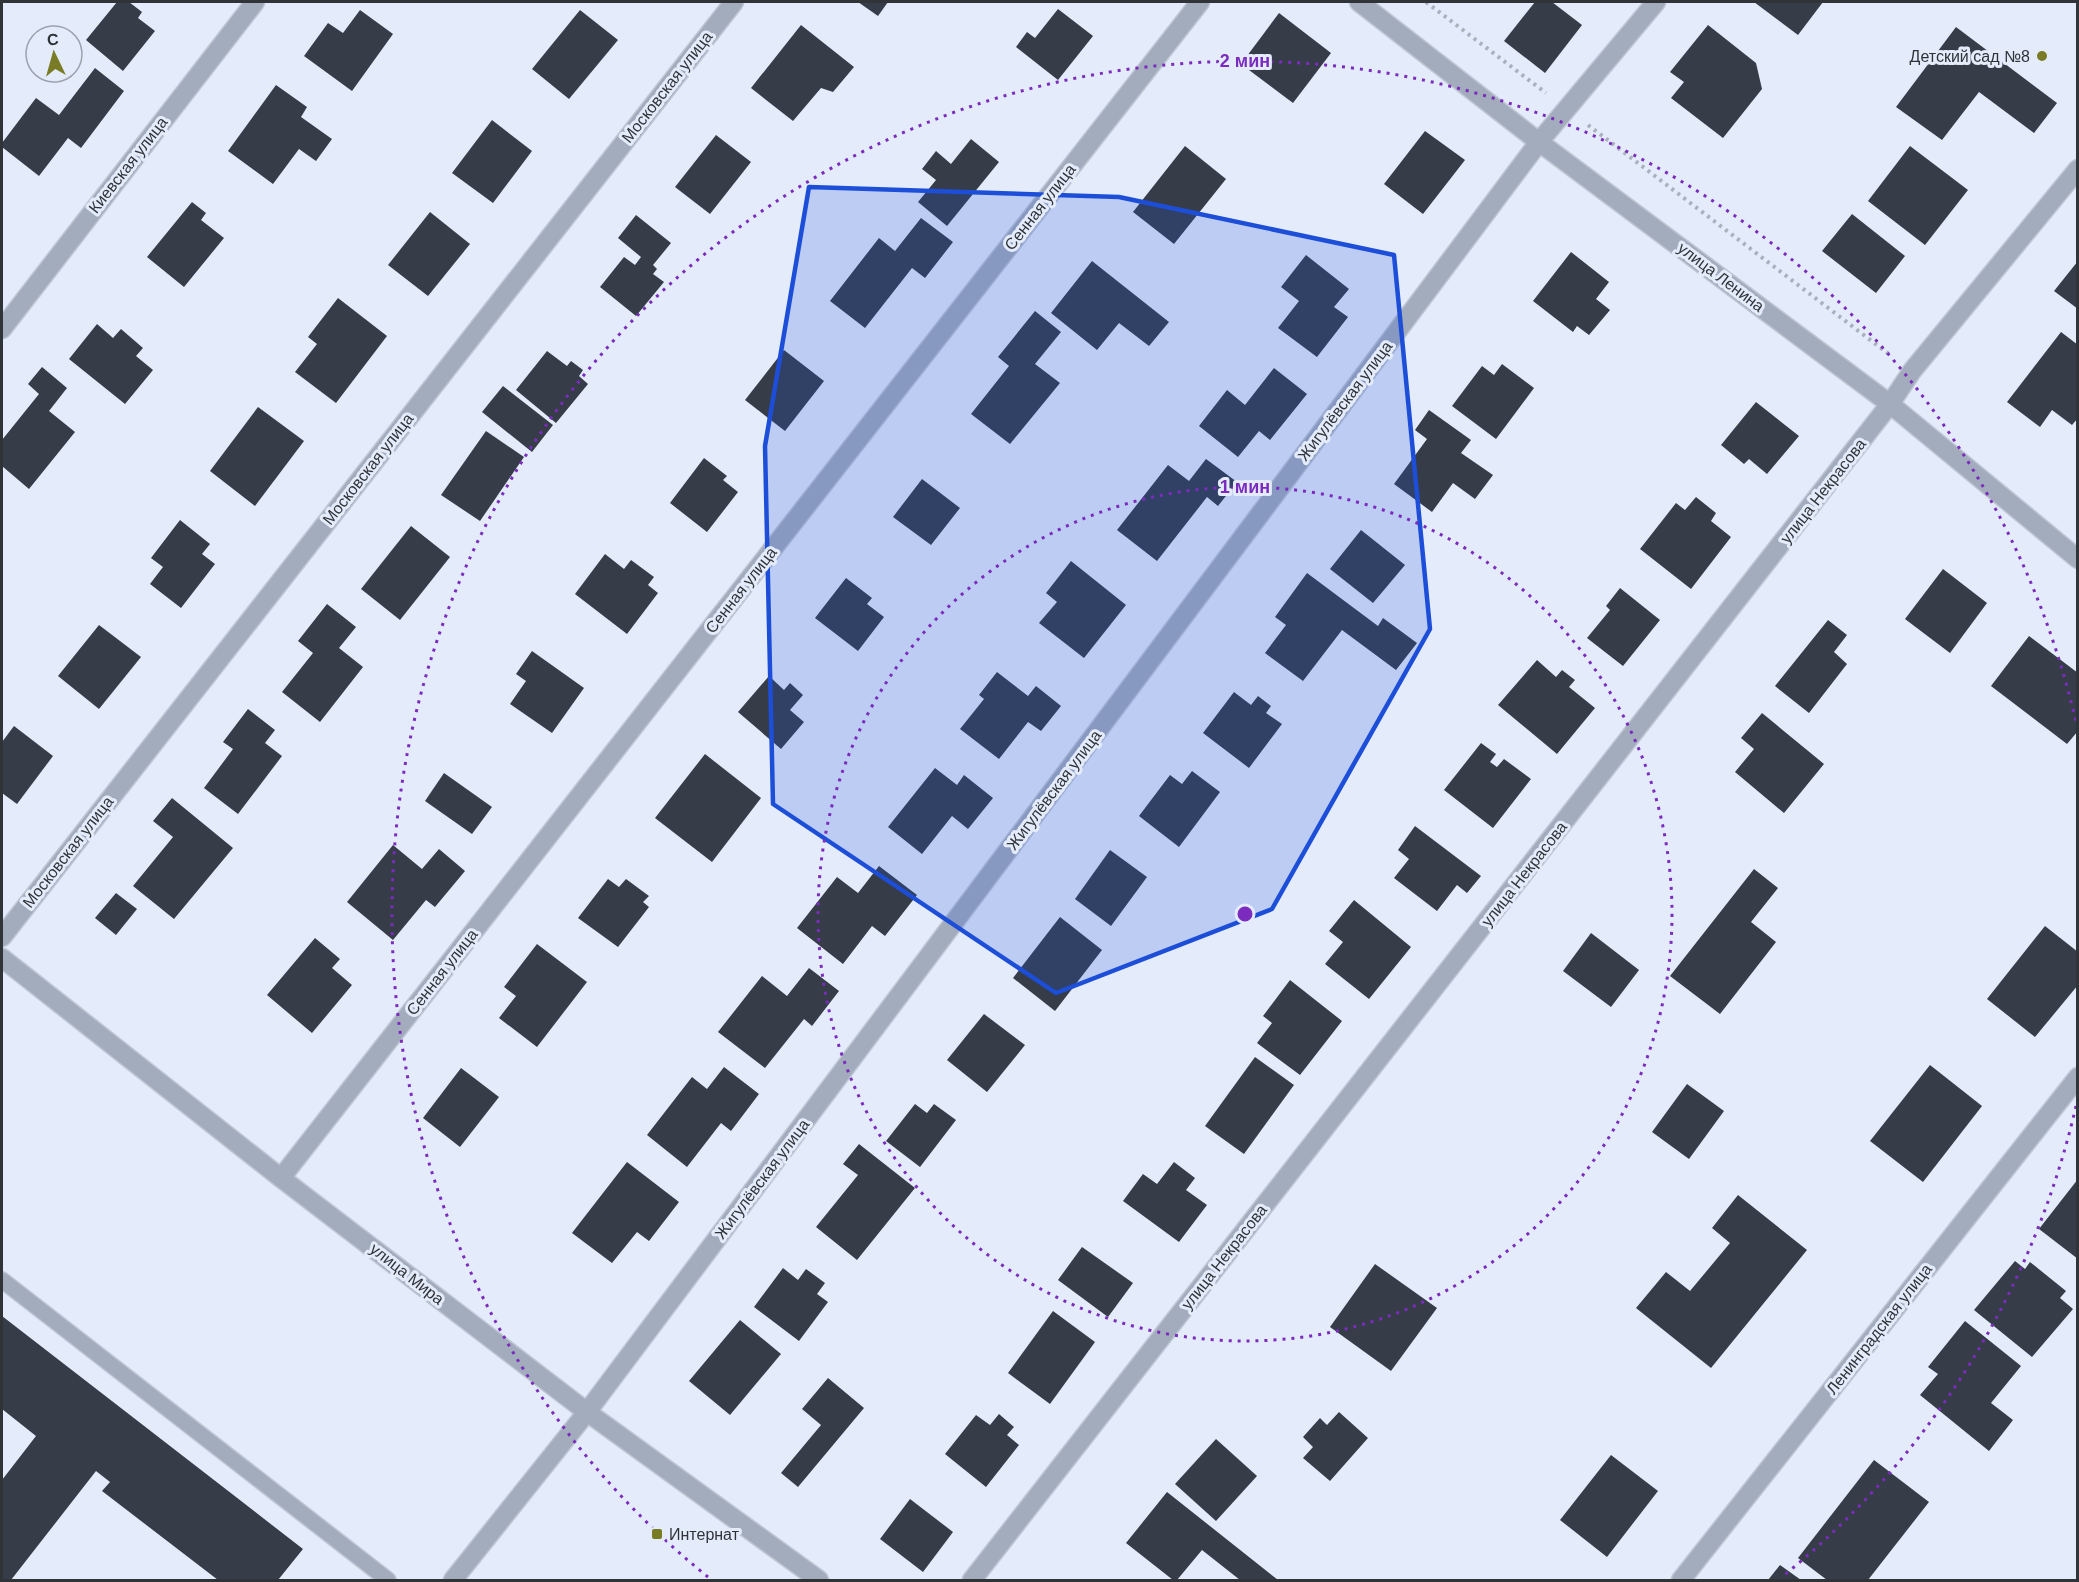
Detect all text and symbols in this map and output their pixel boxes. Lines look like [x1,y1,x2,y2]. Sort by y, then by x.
north arrow [24,24,84,84]
street label: Московская улица [618,28,716,146]
text: С [46,31,60,49]
place label: Детский сад №8 [1910,48,2030,65]
marker: Детский сад №8 [2035,49,2049,63]
text: 2 мин [1220,51,1270,71]
street label: Киевская улица [85,114,171,216]
street label: Сенная улица [1001,161,1079,253]
street label: улица Ленина [1675,239,1767,315]
street label: Жигулёвская улица [1295,338,1396,464]
street label: Московская улица [319,410,417,528]
street label: улица Некрасова [1777,435,1869,547]
text: 1 мин [1220,477,1270,497]
street label: Сенная улица [702,544,780,636]
street label: Жигулёвская улица [1004,727,1105,853]
street label: Московская улица [19,793,117,911]
street label: улица Некрасова [1478,818,1570,930]
centre of rings [1235,904,1255,924]
street label: Сенная улица [403,926,481,1018]
street label: Жигулёвская улица [712,1116,813,1242]
street label: улица Некрасова [1178,1201,1270,1313]
street label: улица Мира [367,1240,447,1308]
street label: Ленинградская улица [1823,1261,1935,1397]
place label: Интернат [669,1526,740,1543]
marker: Интернат [650,1527,664,1541]

